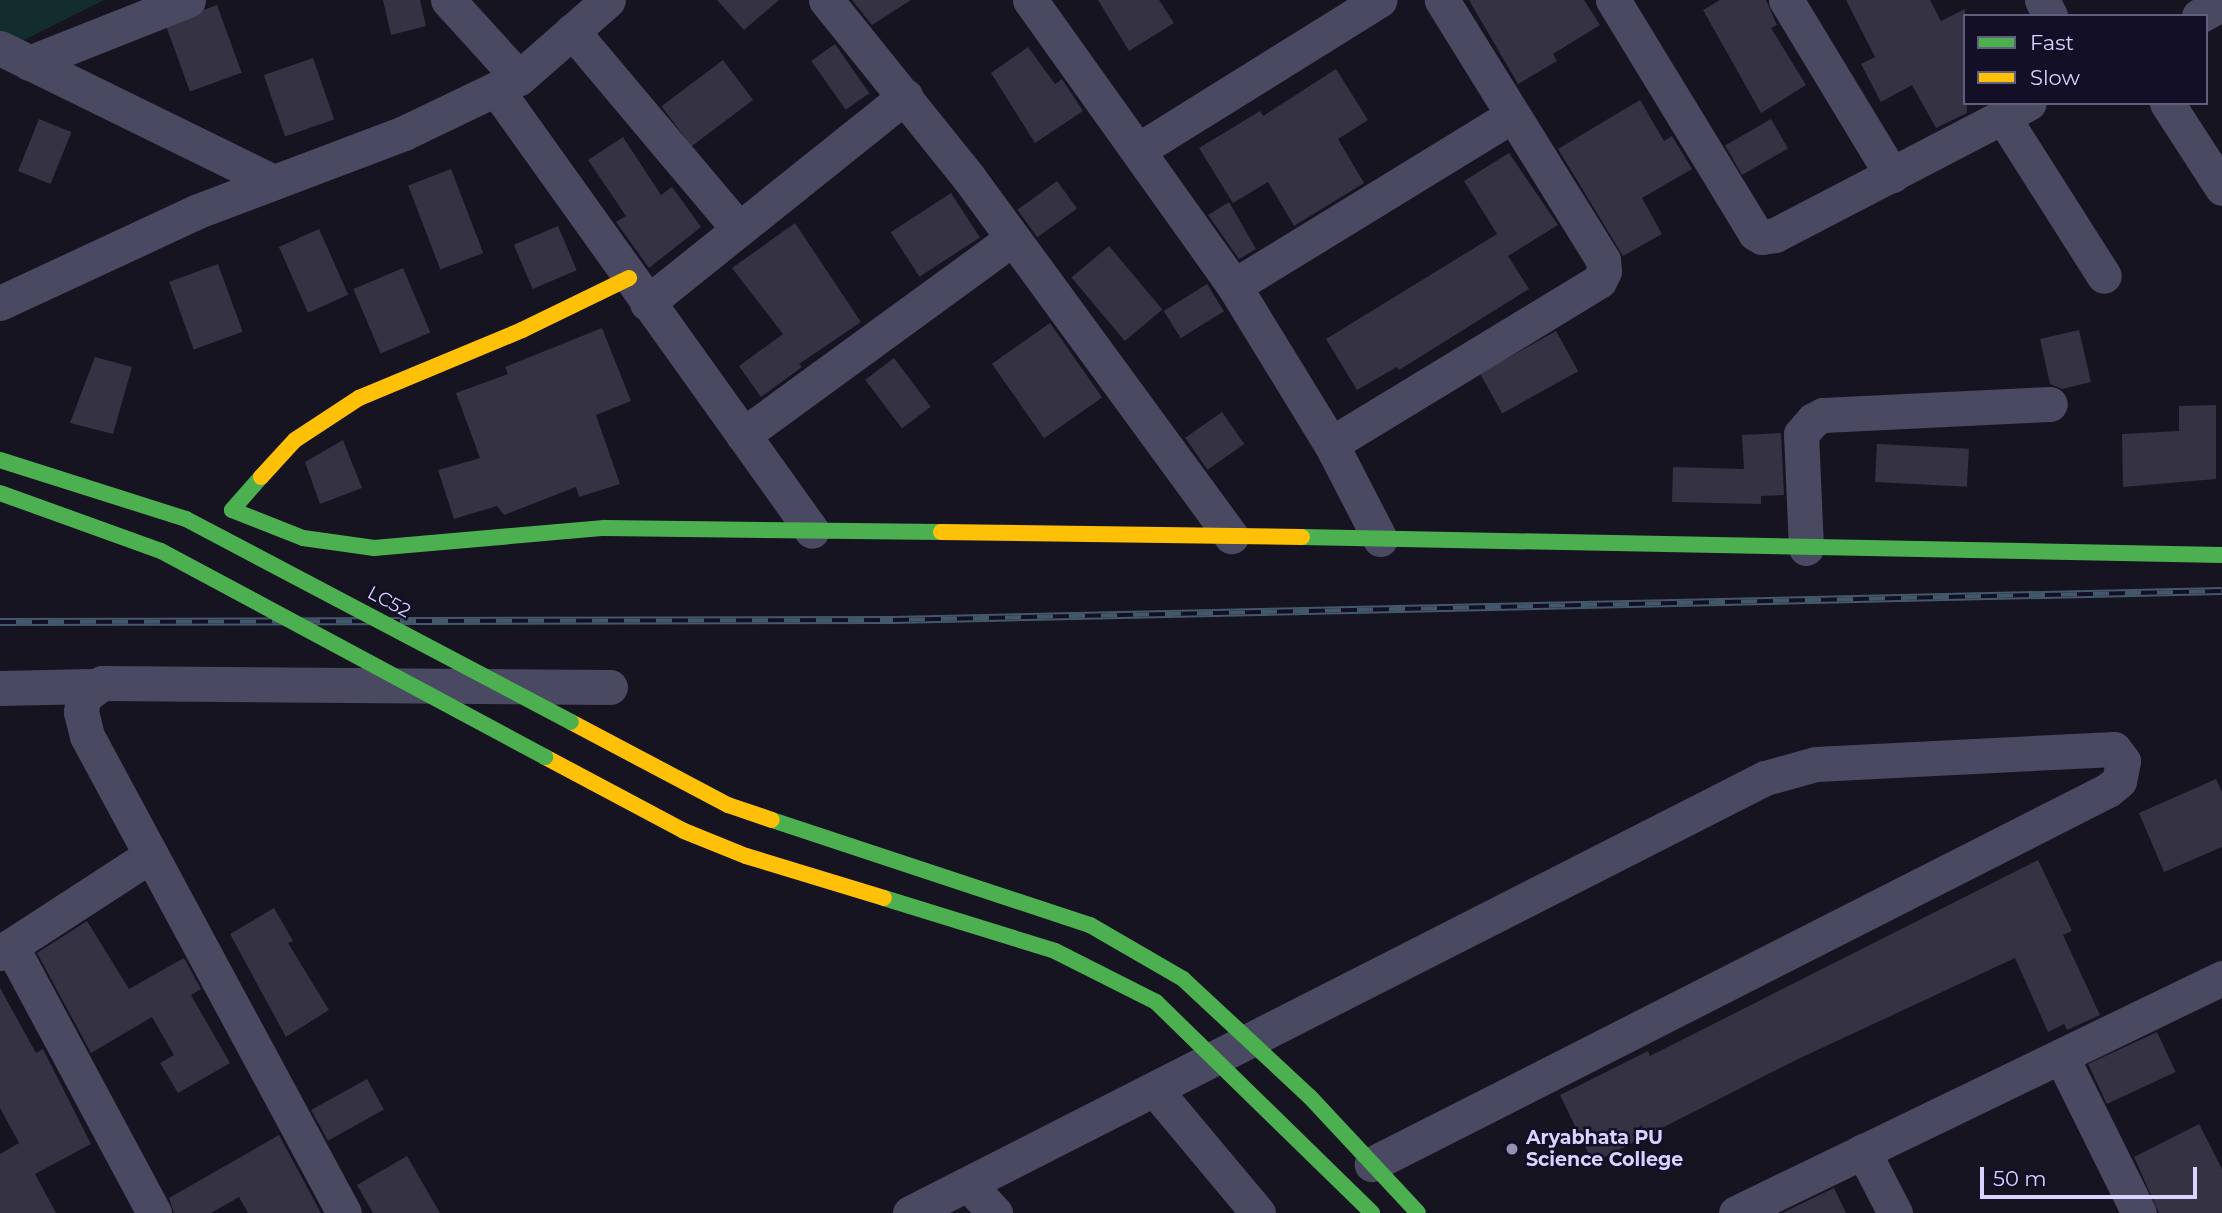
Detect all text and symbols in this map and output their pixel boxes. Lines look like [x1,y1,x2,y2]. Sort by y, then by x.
legend [1963,14,2208,105]
text: Fast [2030,30,2074,55]
text: Slow [2030,65,2080,90]
street label: LC52 [363,581,415,623]
place label: Aryabhata PU Science College [1526,1127,1683,1171]
marker: Aryabhata PU Science College [1504,1141,1520,1157]
scale bar [1984,1154,2201,1198]
text: 50 m [1993,1166,2047,1191]

